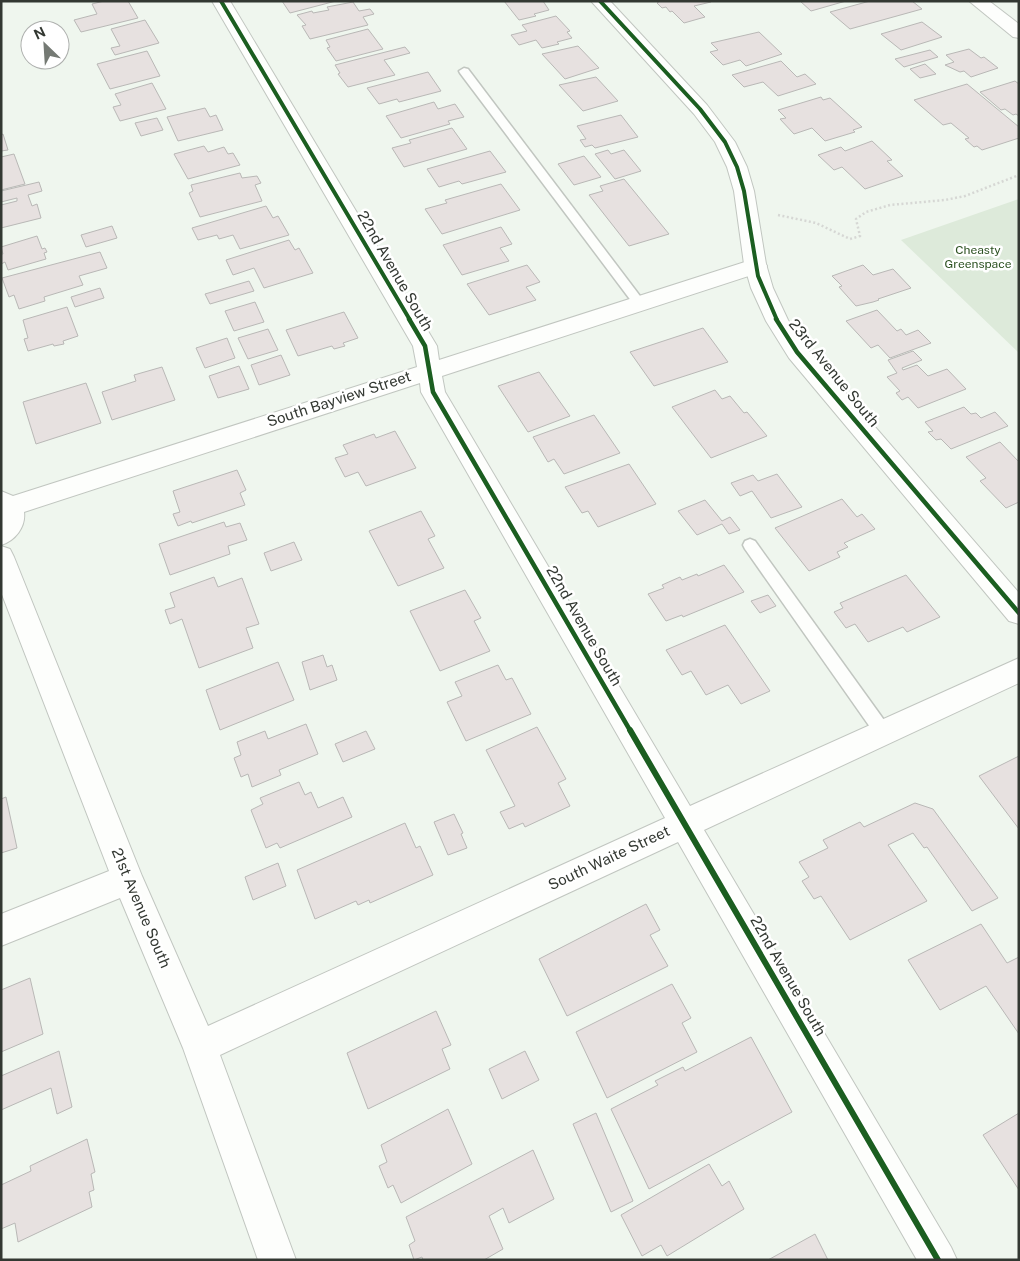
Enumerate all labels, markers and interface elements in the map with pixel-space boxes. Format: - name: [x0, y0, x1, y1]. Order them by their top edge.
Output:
- north arrow: [20, 20, 70, 70]
- text: N: [31, 24, 48, 43]
- street label: 22nd Avenue South: [354, 208, 437, 334]
- park label: Cheasty Greenspace: [945, 243, 1012, 271]
- street label: 23rd Avenue South: [786, 315, 883, 430]
- street label: South Bayview Street: [265, 367, 413, 430]
- street label: 22nd Avenue South: [543, 563, 626, 689]
- street label: South Waite Street: [545, 822, 672, 893]
- street label: 21st Avenue South: [108, 845, 174, 970]
- street label: 22nd Avenue South: [747, 913, 830, 1039]

